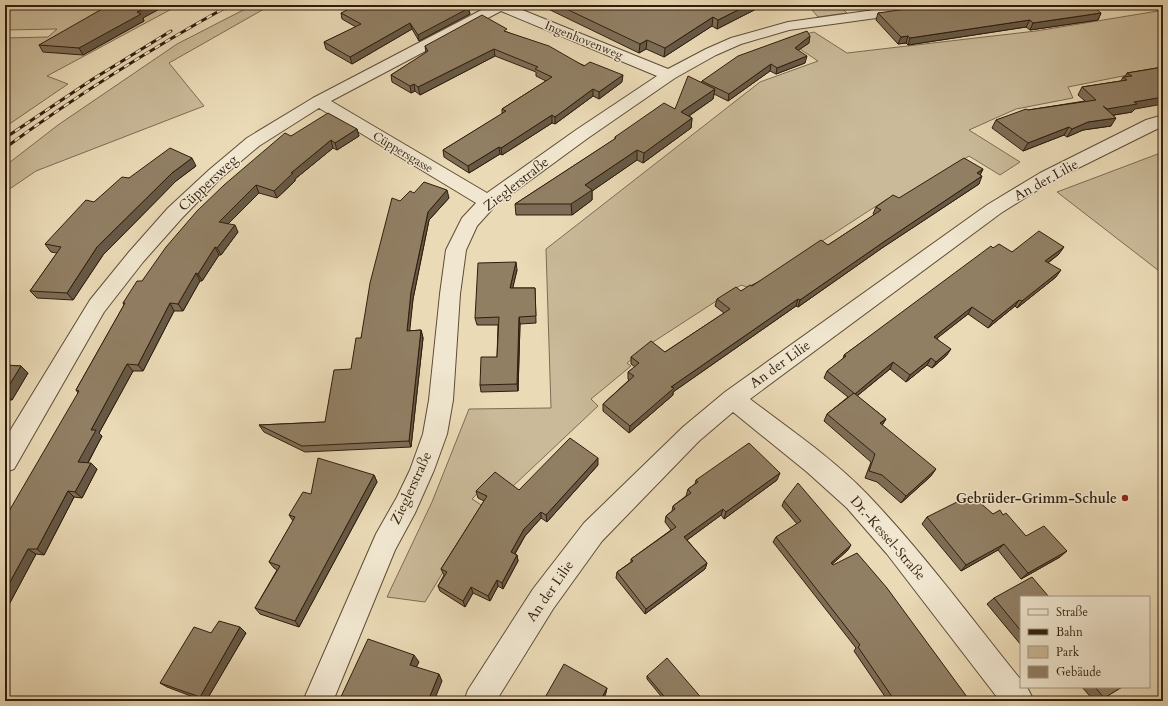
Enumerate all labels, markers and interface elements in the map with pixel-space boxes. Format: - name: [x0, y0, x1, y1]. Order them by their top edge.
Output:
- street label: Ingenhovenweg: [542, 17, 626, 63]
- street label: Cüppersgasse: [370, 128, 436, 176]
- street label: Cüppersweg: [174, 150, 242, 215]
- street label: Zieglerstraße: [479, 152, 553, 216]
- street label: An der Lilie: [1011, 155, 1081, 205]
- street label: An der Lilie: [746, 336, 814, 392]
- street label: Zieglerstraße: [386, 449, 436, 527]
- place label: Gebrüder-Grimm-Schule: [956, 489, 1117, 508]
- street label: Dr.-Kessel-Straße: [846, 492, 930, 584]
- marker: Gebrüder-Grimm-Schule: [1120, 493, 1130, 503]
- street label: An der Lilie: [522, 557, 578, 625]
- legend: [1020, 596, 1150, 688]
- text: Straße: [1056, 604, 1088, 620]
- text: Bahn: [1056, 624, 1083, 640]
- text: Park: [1056, 644, 1080, 660]
- text: Gebäude: [1056, 664, 1101, 680]

